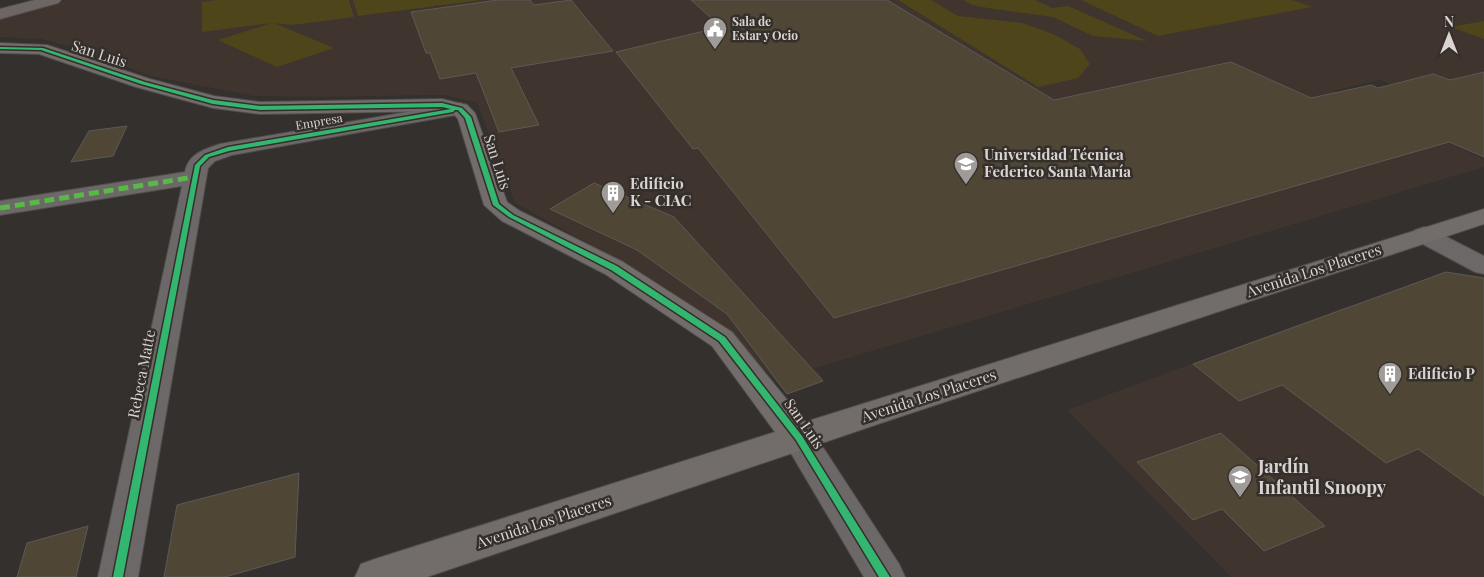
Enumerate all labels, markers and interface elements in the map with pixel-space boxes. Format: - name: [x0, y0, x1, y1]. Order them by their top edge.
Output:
- north arrow: [1424, 10, 1474, 60]
- text: N: [1444, 12, 1454, 31]
- place label: Sala de Estar y Ocio: [732, 13, 798, 43]
- public building icon: Sala de Estar y Ocio: [702, 16, 728, 50]
- street label: San Luis: [69, 35, 129, 71]
- street label: Empresa: [294, 109, 344, 133]
- street label: San Luis: [480, 132, 516, 192]
- place label: Universidad Técnica Federico Santa María: [984, 144, 1131, 181]
- school or university icon: Universidad Técnica Federico Santa María: [953, 151, 979, 185]
- place label: Edificio K - CIAC: [630, 173, 691, 210]
- building icon: Edificio K - CIAC: [600, 180, 626, 214]
- street label: Avenida Los Placeres: [1243, 239, 1384, 302]
- street label: Rebeca Matte: [123, 328, 159, 420]
- building icon: Edificio P: [1377, 361, 1403, 395]
- place label: Edificio P: [1408, 363, 1475, 383]
- street label: Avenida Los Placeres: [858, 364, 999, 427]
- street label: San Luis: [780, 394, 829, 452]
- place label: Jardín Infantil Snoopy: [1257, 454, 1387, 499]
- school or university icon: Jardín Infantil Snoopy: [1227, 464, 1253, 498]
- street label: Avenida Los Placeres: [473, 490, 614, 553]

